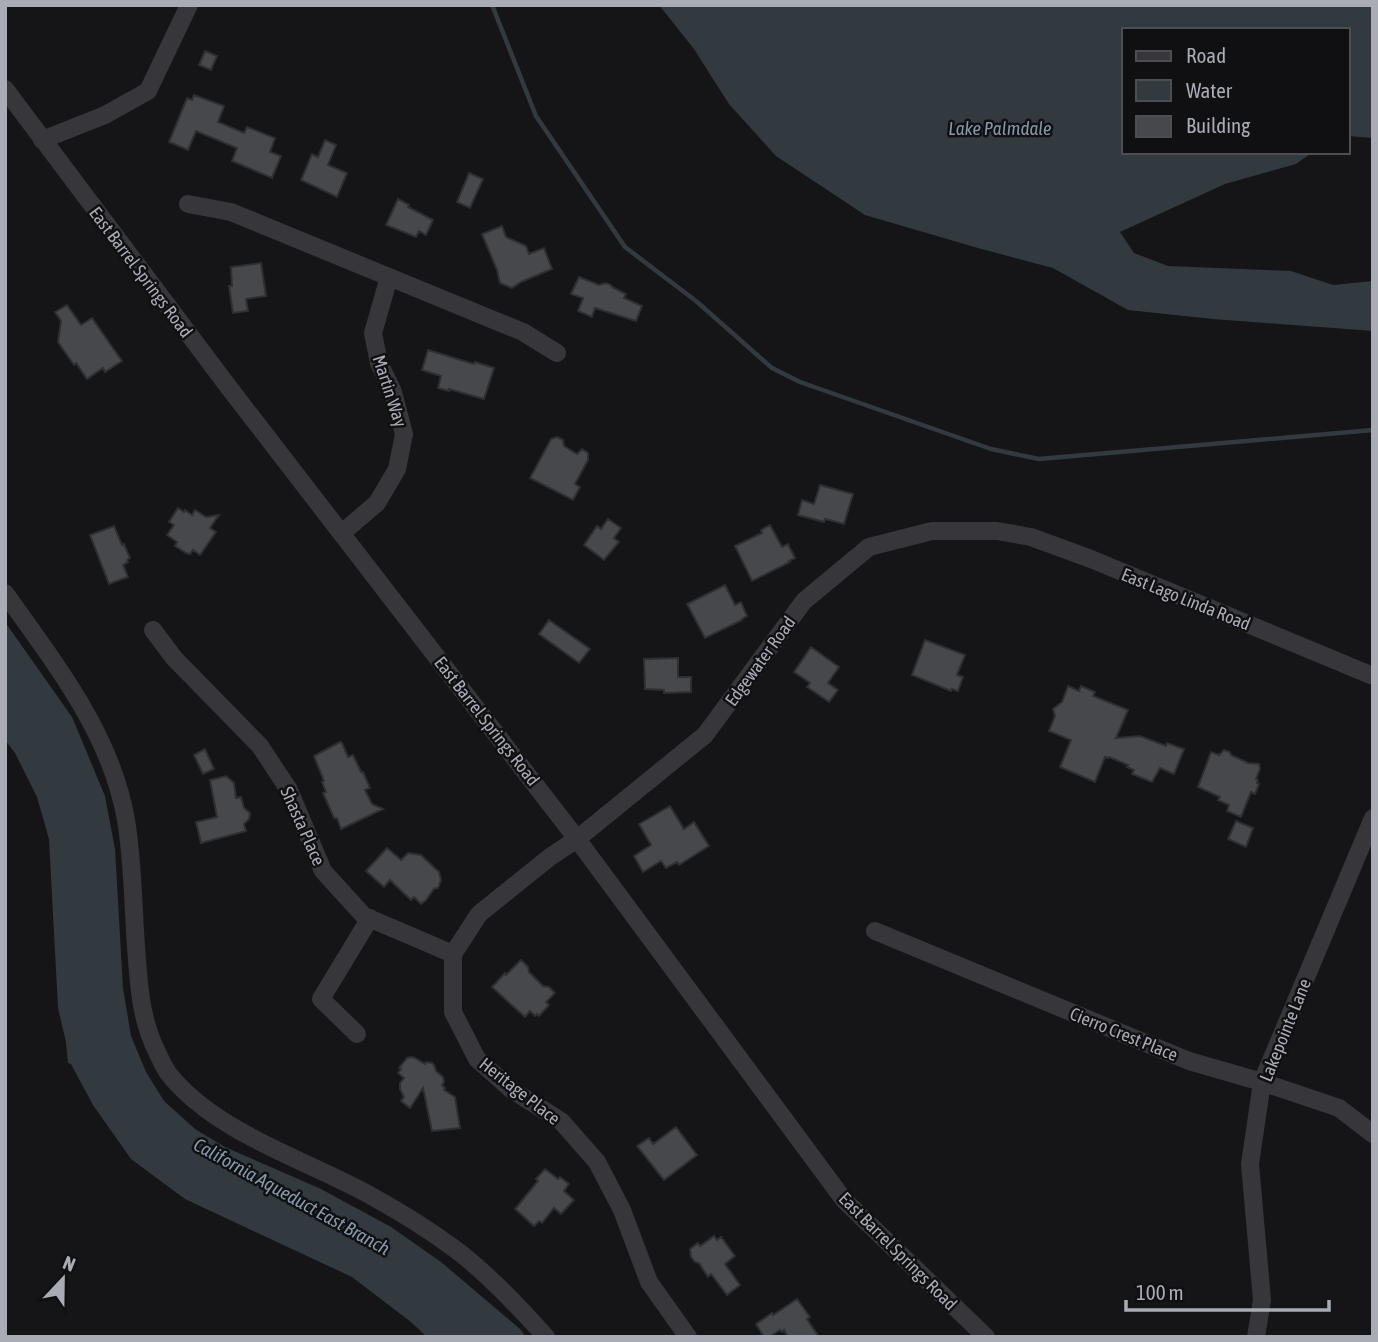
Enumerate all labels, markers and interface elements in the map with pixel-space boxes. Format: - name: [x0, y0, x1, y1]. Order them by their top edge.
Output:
- legend: [1122, 28, 1350, 154]
- text: Road: [1186, 43, 1226, 67]
- text: Water: [1186, 78, 1233, 102]
- text: Building: [1186, 113, 1250, 137]
- water label: Lake Palmdale: [948, 117, 1052, 139]
- street label: East Barrel Springs Road: [85, 203, 197, 341]
- street label: Martin Way: [369, 352, 411, 430]
- street label: East Lago Linda Road: [1118, 564, 1254, 634]
- street label: Edgewater Road: [720, 612, 800, 710]
- street label: East Barrel Springs Road: [430, 652, 544, 790]
- street label: Shasta Place: [276, 783, 330, 869]
- street label: Lakepointe Lane: [1255, 976, 1315, 1084]
- street label: Cierro Crest Place: [1067, 1003, 1181, 1065]
- street label: Heritage Place: [476, 1053, 564, 1129]
- water label: California Aqueduct East Branch: [190, 1133, 394, 1259]
- street label: East Barrel Springs Road: [835, 1188, 961, 1314]
- north arrow: [28, 1244, 98, 1314]
- text: N: [60, 1251, 79, 1276]
- scale bar: [1126, 1268, 1329, 1312]
- text: 100 m: [1136, 1280, 1184, 1304]

